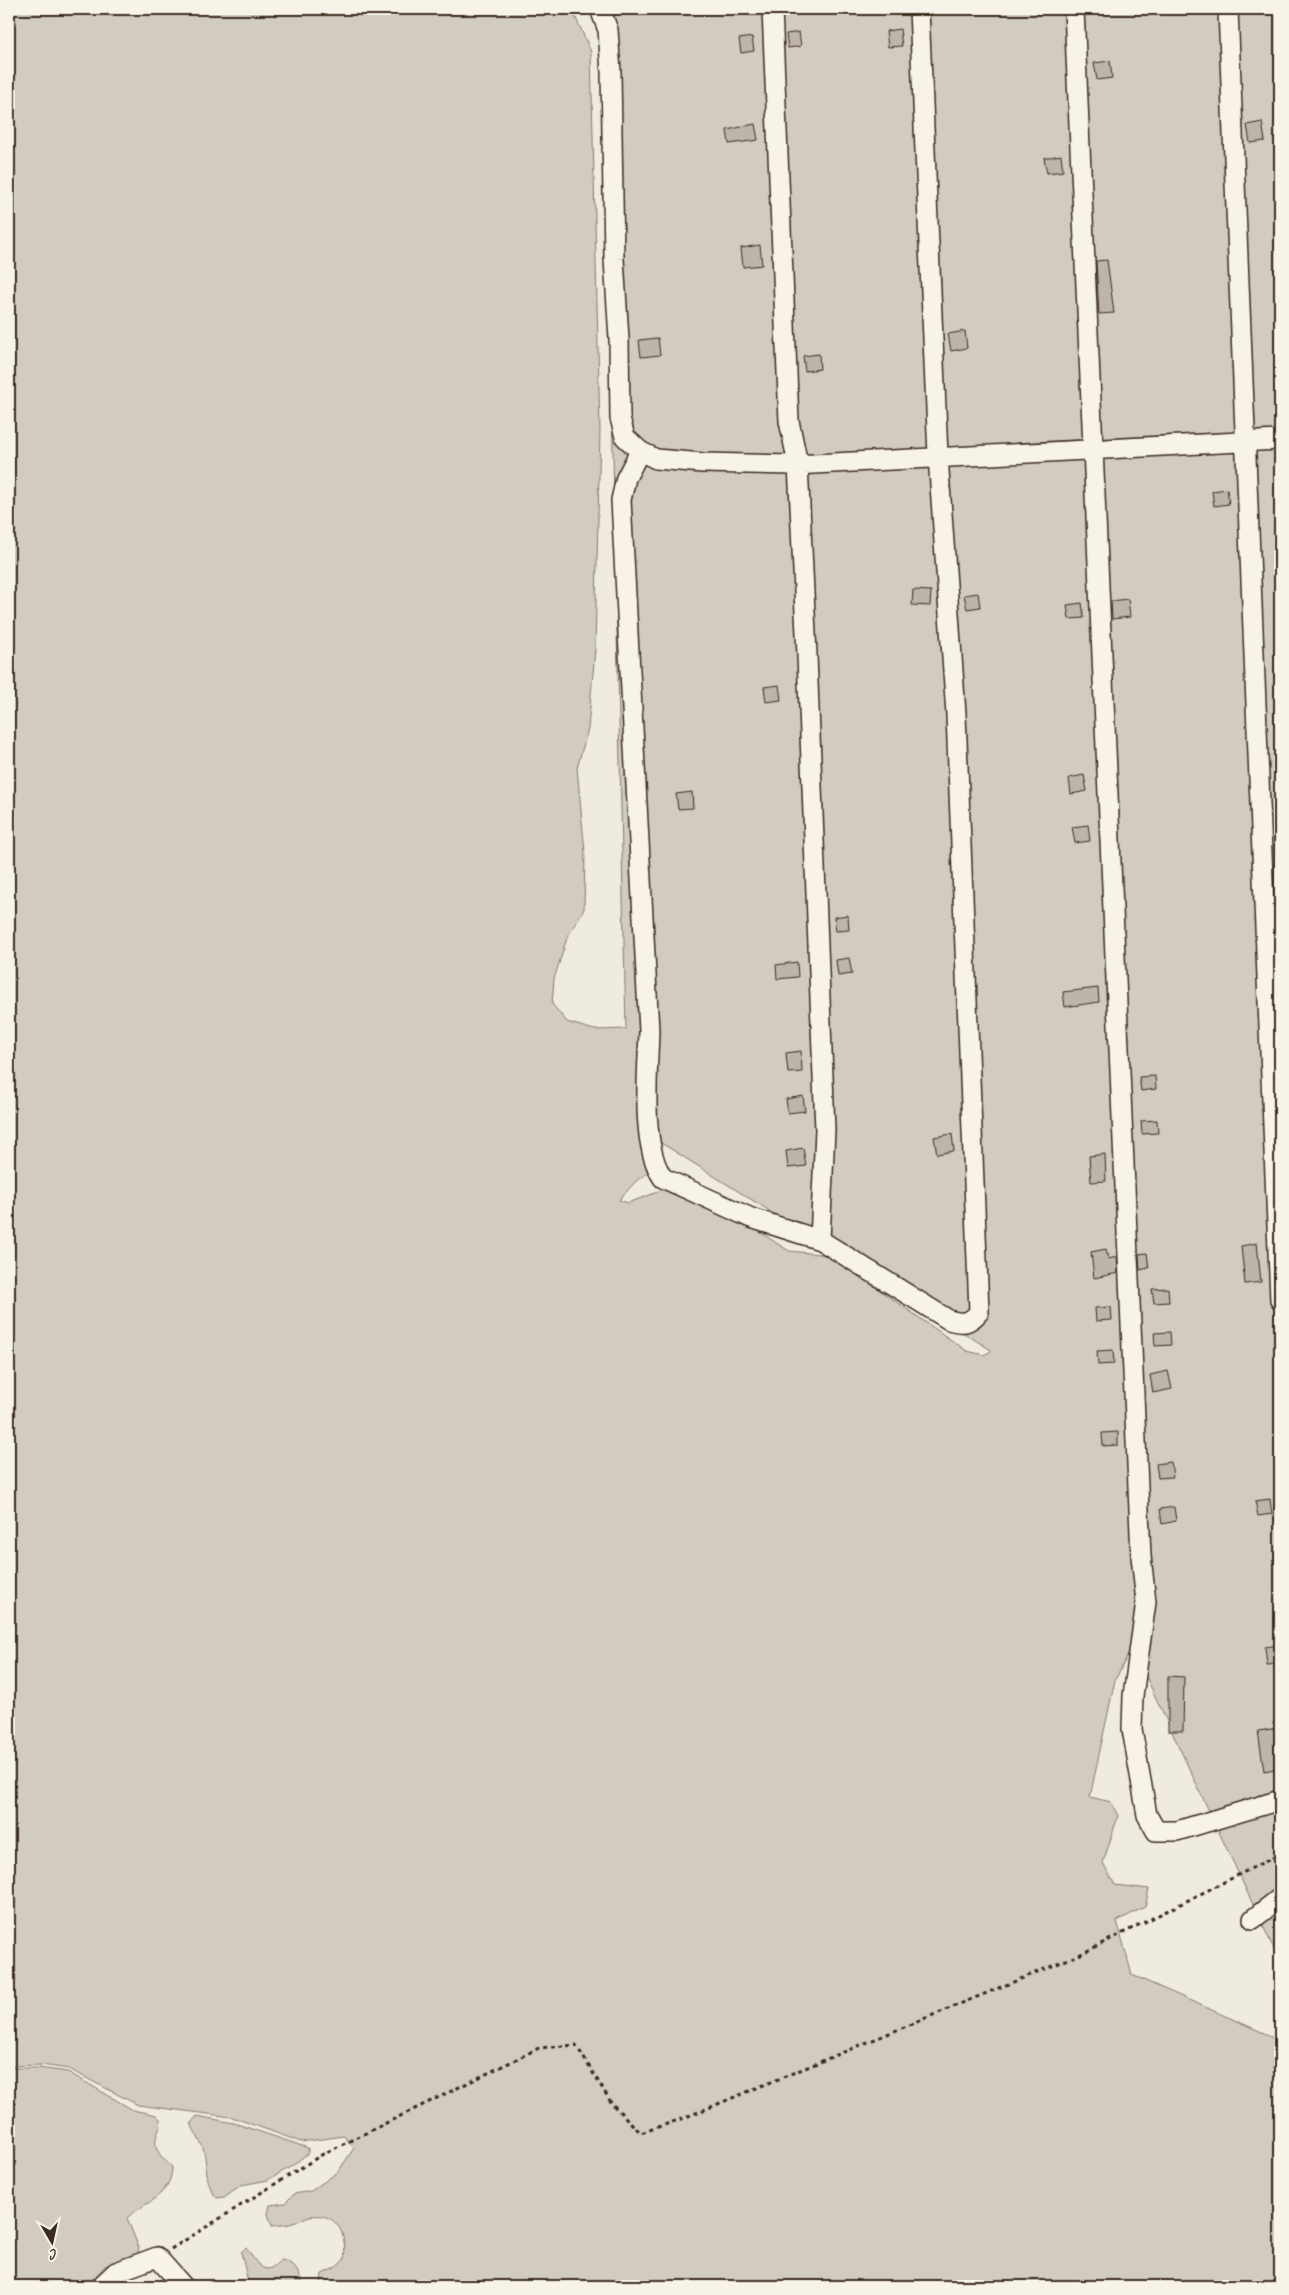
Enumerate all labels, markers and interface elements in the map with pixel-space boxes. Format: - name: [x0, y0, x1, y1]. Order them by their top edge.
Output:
- north arrow: [28, 2218, 78, 2268]
- text: С: [47, 2245, 59, 2264]

